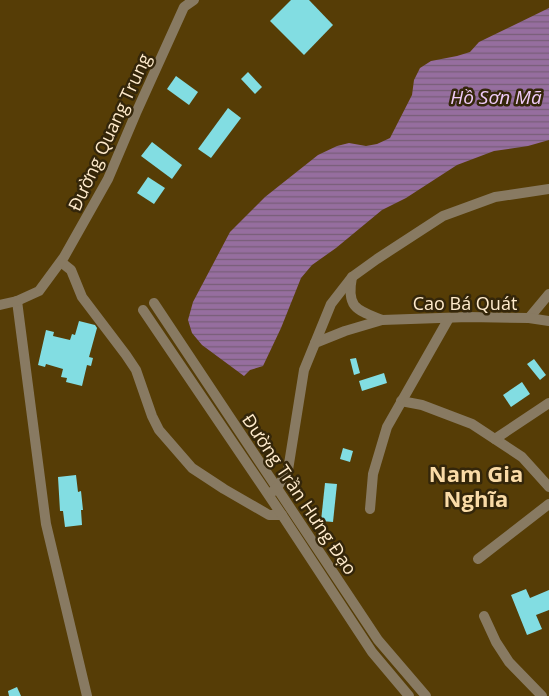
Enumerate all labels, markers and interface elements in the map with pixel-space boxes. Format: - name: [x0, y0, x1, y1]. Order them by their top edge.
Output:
- street label: Đường Quang Trung: [62, 49, 156, 215]
- water label: Hồ Sơn Mã: [450, 84, 542, 110]
- street label: Cao Bá Quát: [413, 291, 517, 315]
- street label: Đường Trần Hưng Đạo: [237, 409, 363, 579]
- district label: Nam Gia Nghĩa: [429, 458, 523, 513]

